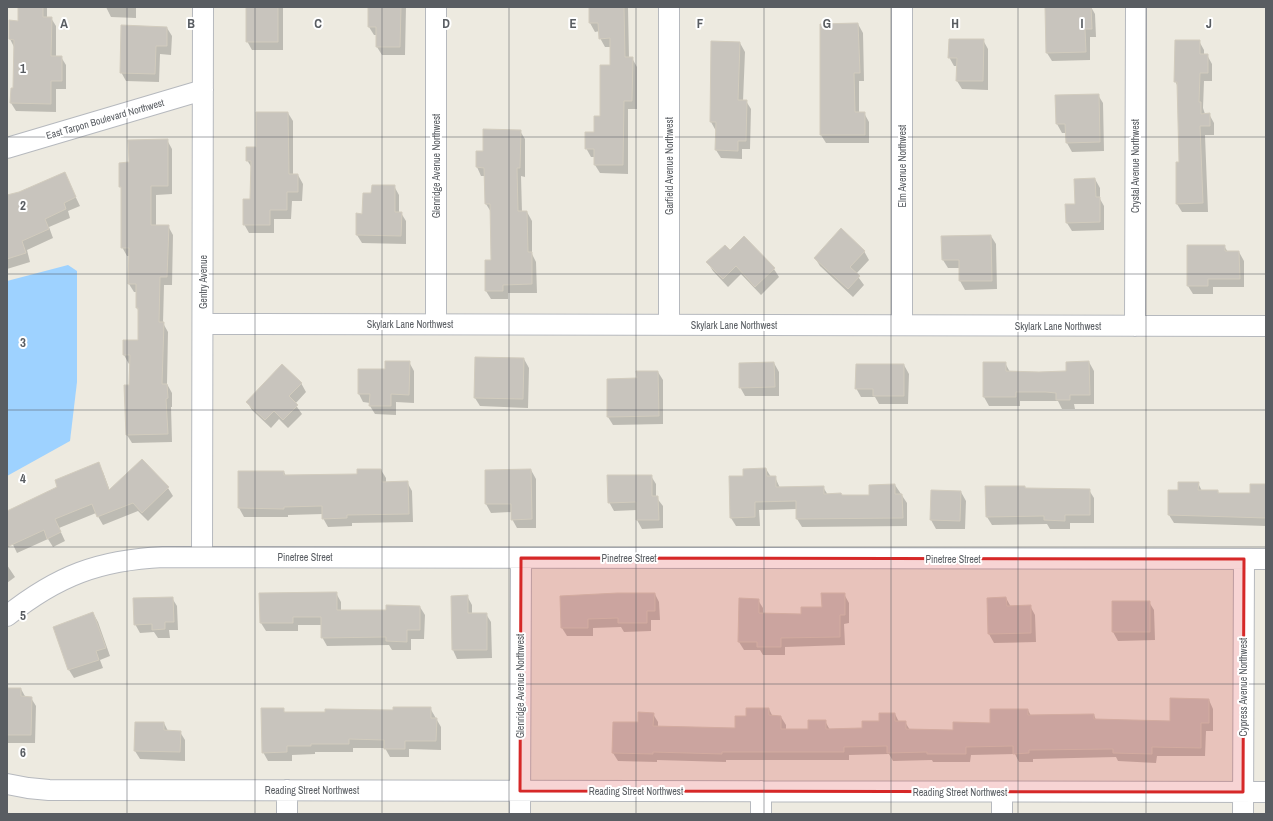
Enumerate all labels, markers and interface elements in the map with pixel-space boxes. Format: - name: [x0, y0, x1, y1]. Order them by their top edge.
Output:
- text: A: [60, 15, 68, 32]
- text: B: [187, 15, 195, 32]
- text: C: [314, 15, 322, 32]
- text: D: [442, 15, 450, 32]
- text: E: [569, 15, 577, 32]
- text: F: [697, 15, 704, 32]
- text: G: [823, 15, 831, 32]
- text: H: [951, 15, 959, 32]
- text: I: [1081, 15, 1084, 32]
- text: J: [1206, 15, 1212, 32]
- text: 1: [20, 60, 26, 77]
- street label: East Tarpon Boulevard Northwest: [44, 96, 166, 142]
- street label: Glenridge Avenue Northwest: [430, 113, 443, 218]
- street label: Garfield Avenue Northwest: [663, 116, 676, 215]
- street label: Crystal Avenue Northwest: [1129, 118, 1142, 213]
- street label: Elm Avenue Northwest: [896, 124, 909, 207]
- text: 2: [20, 197, 26, 214]
- street label: Gentry Avenue: [197, 255, 210, 309]
- street label: Skylark Lane Northwest: [367, 318, 454, 331]
- street label: Skylark Lane Northwest: [691, 319, 778, 332]
- street label: Skylark Lane Northwest: [1015, 320, 1102, 333]
- text: 3: [20, 334, 26, 351]
- text: 4: [20, 470, 26, 487]
- street label: Pinetree Street: [277, 551, 333, 564]
- street label: Pinetree Street: [601, 552, 657, 565]
- street label: Pinetree Street: [925, 553, 981, 566]
- text: 5: [20, 607, 26, 624]
- street label: Glenridge Avenue Northwest: [514, 633, 527, 738]
- street label: Cypress Avenue Northwest: [1237, 637, 1250, 736]
- text: 6: [20, 744, 26, 761]
- street label: Reading Street Northwest: [265, 784, 360, 797]
- street label: Reading Street Northwest: [589, 785, 684, 798]
- street label: Reading Street Northwest: [913, 786, 1008, 799]

